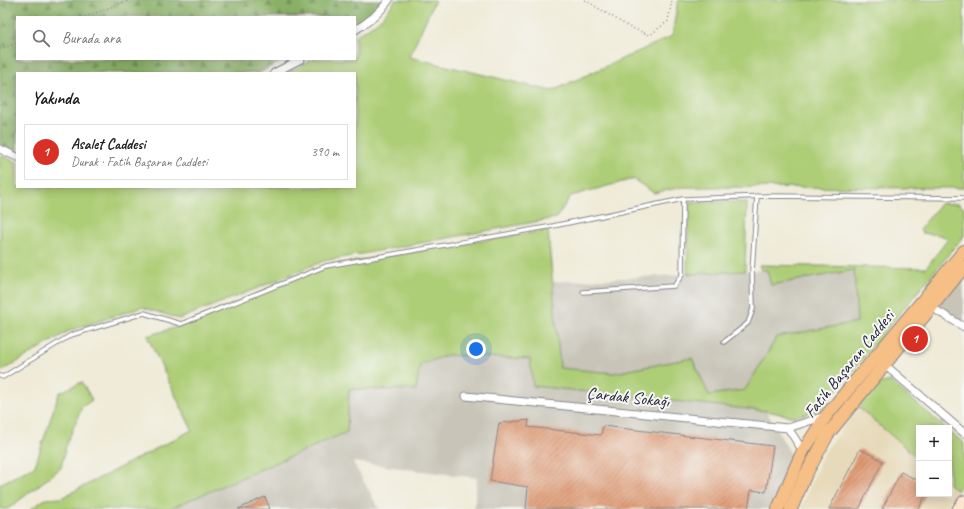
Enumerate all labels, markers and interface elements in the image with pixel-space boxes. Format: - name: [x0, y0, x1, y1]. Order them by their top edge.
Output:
- search box: [16, 16, 356, 60]
- icon: search: [30, 27, 52, 49]
- text: Burada ara: [62, 29, 120, 48]
- text: Yakında: [32, 88, 79, 109]
- text: Asalet Caddesi: [71, 135, 145, 154]
- text: 1: [43, 144, 49, 160]
- text: 390 m: [311, 144, 339, 160]
- text: Durak · Fatih Başaran Caddesi: [71, 154, 207, 170]
- street label: Fatih Başaran Caddesi: [799, 305, 900, 422]
- pin: 1: [902, 324, 928, 354]
- your location: [466, 339, 486, 359]
- street label: Çardak Sokağı: [586, 382, 671, 413]
- map controls: [916, 425, 952, 497]
- button: +: [916, 425, 952, 461]
- button: −: [916, 461, 952, 497]

